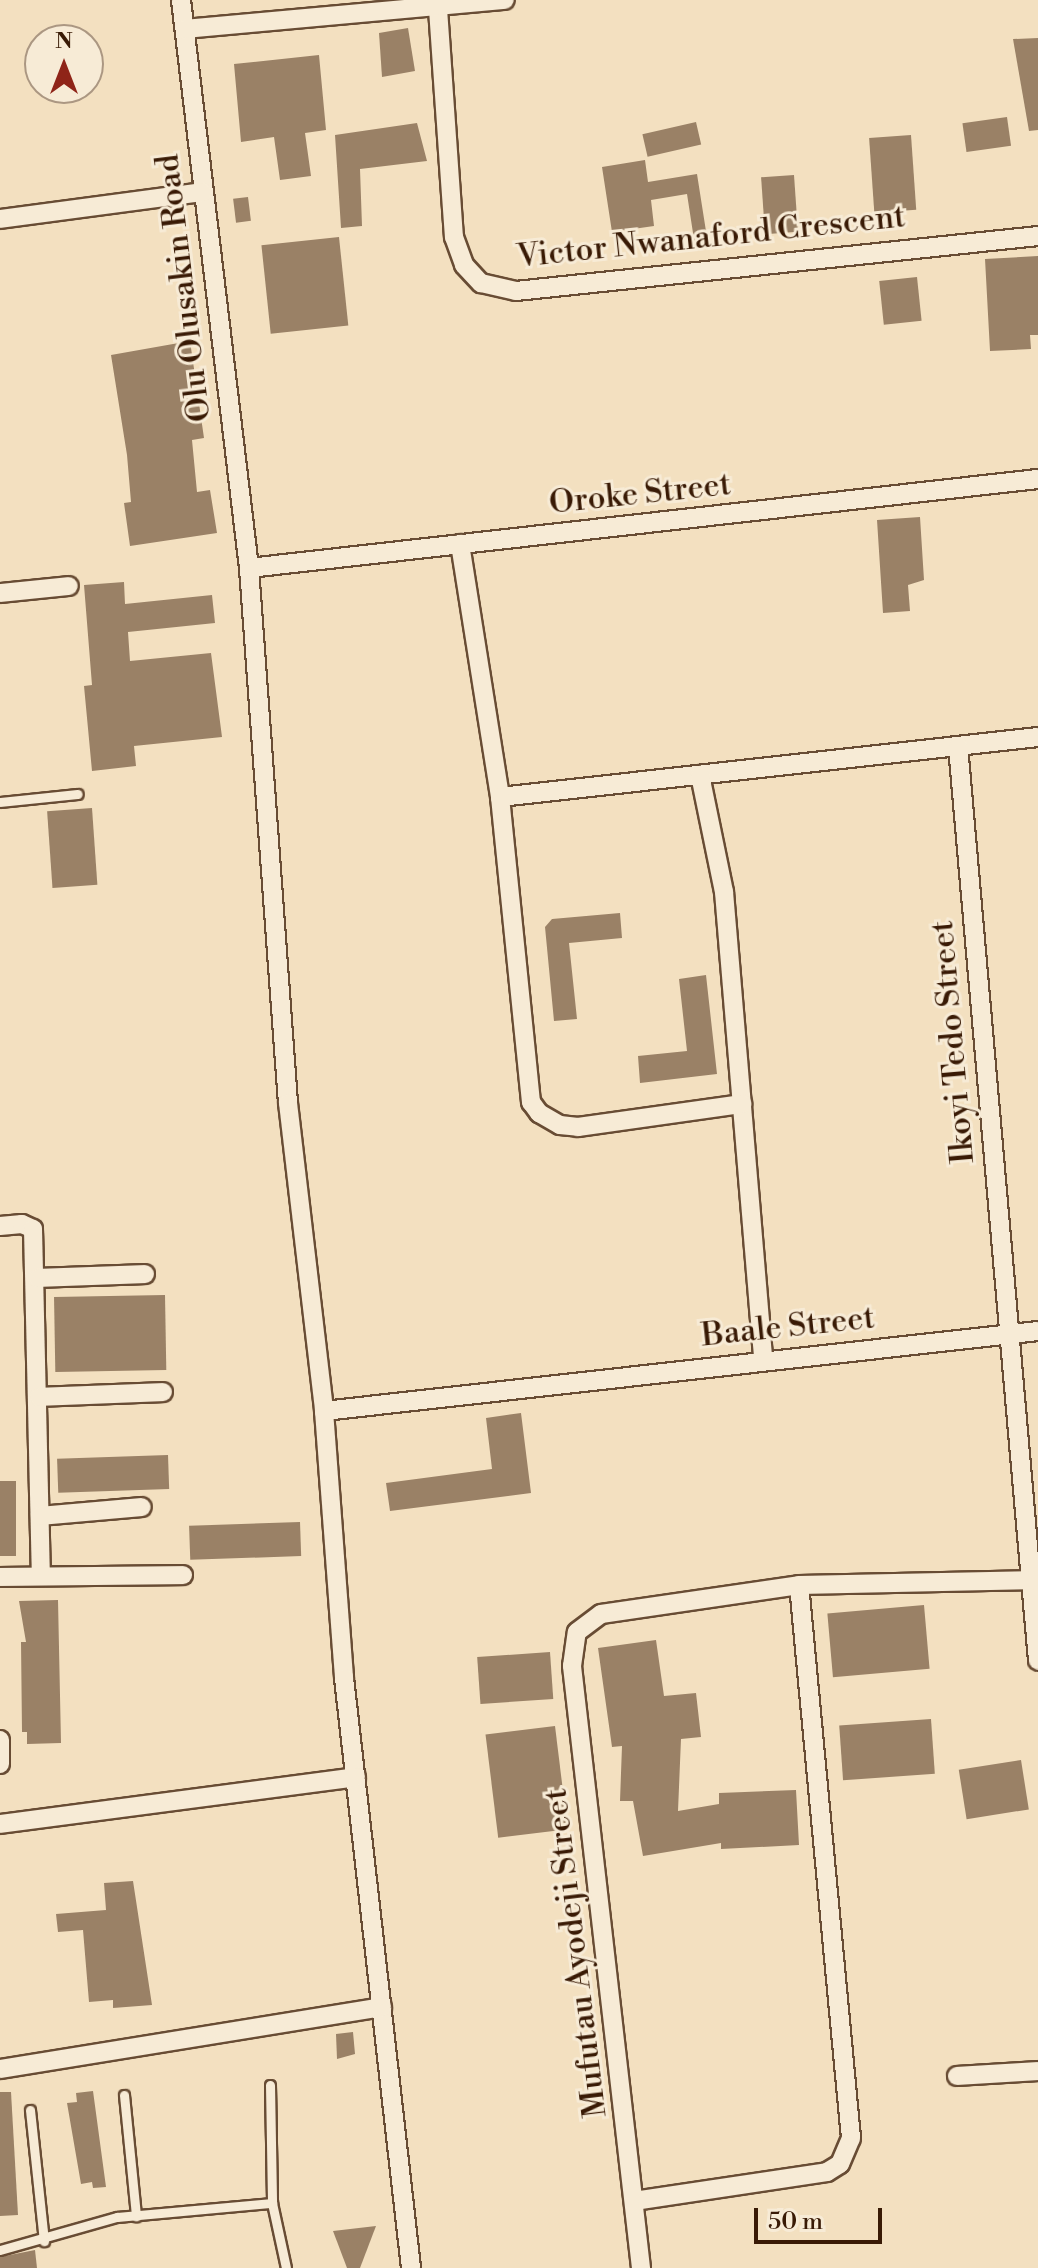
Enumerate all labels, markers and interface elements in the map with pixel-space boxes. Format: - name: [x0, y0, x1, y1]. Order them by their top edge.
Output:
- north arrow: [24, 24, 104, 104]
- text: N: [55, 28, 73, 55]
- street label: Olu Olusakin Road: [149, 152, 219, 424]
- street label: Victor Nwanaford Crescent: [515, 198, 907, 276]
- street label: Oroke Street: [547, 465, 733, 523]
- street label: Ikoyi Tedo Street: [923, 919, 983, 1165]
- street label: Baale Street: [699, 1299, 877, 1355]
- street label: Mufutau Ayodeji Street: [537, 1786, 615, 2120]
- scale bar: [758, 2192, 886, 2242]
- text: 50 m: [768, 2207, 823, 2237]

